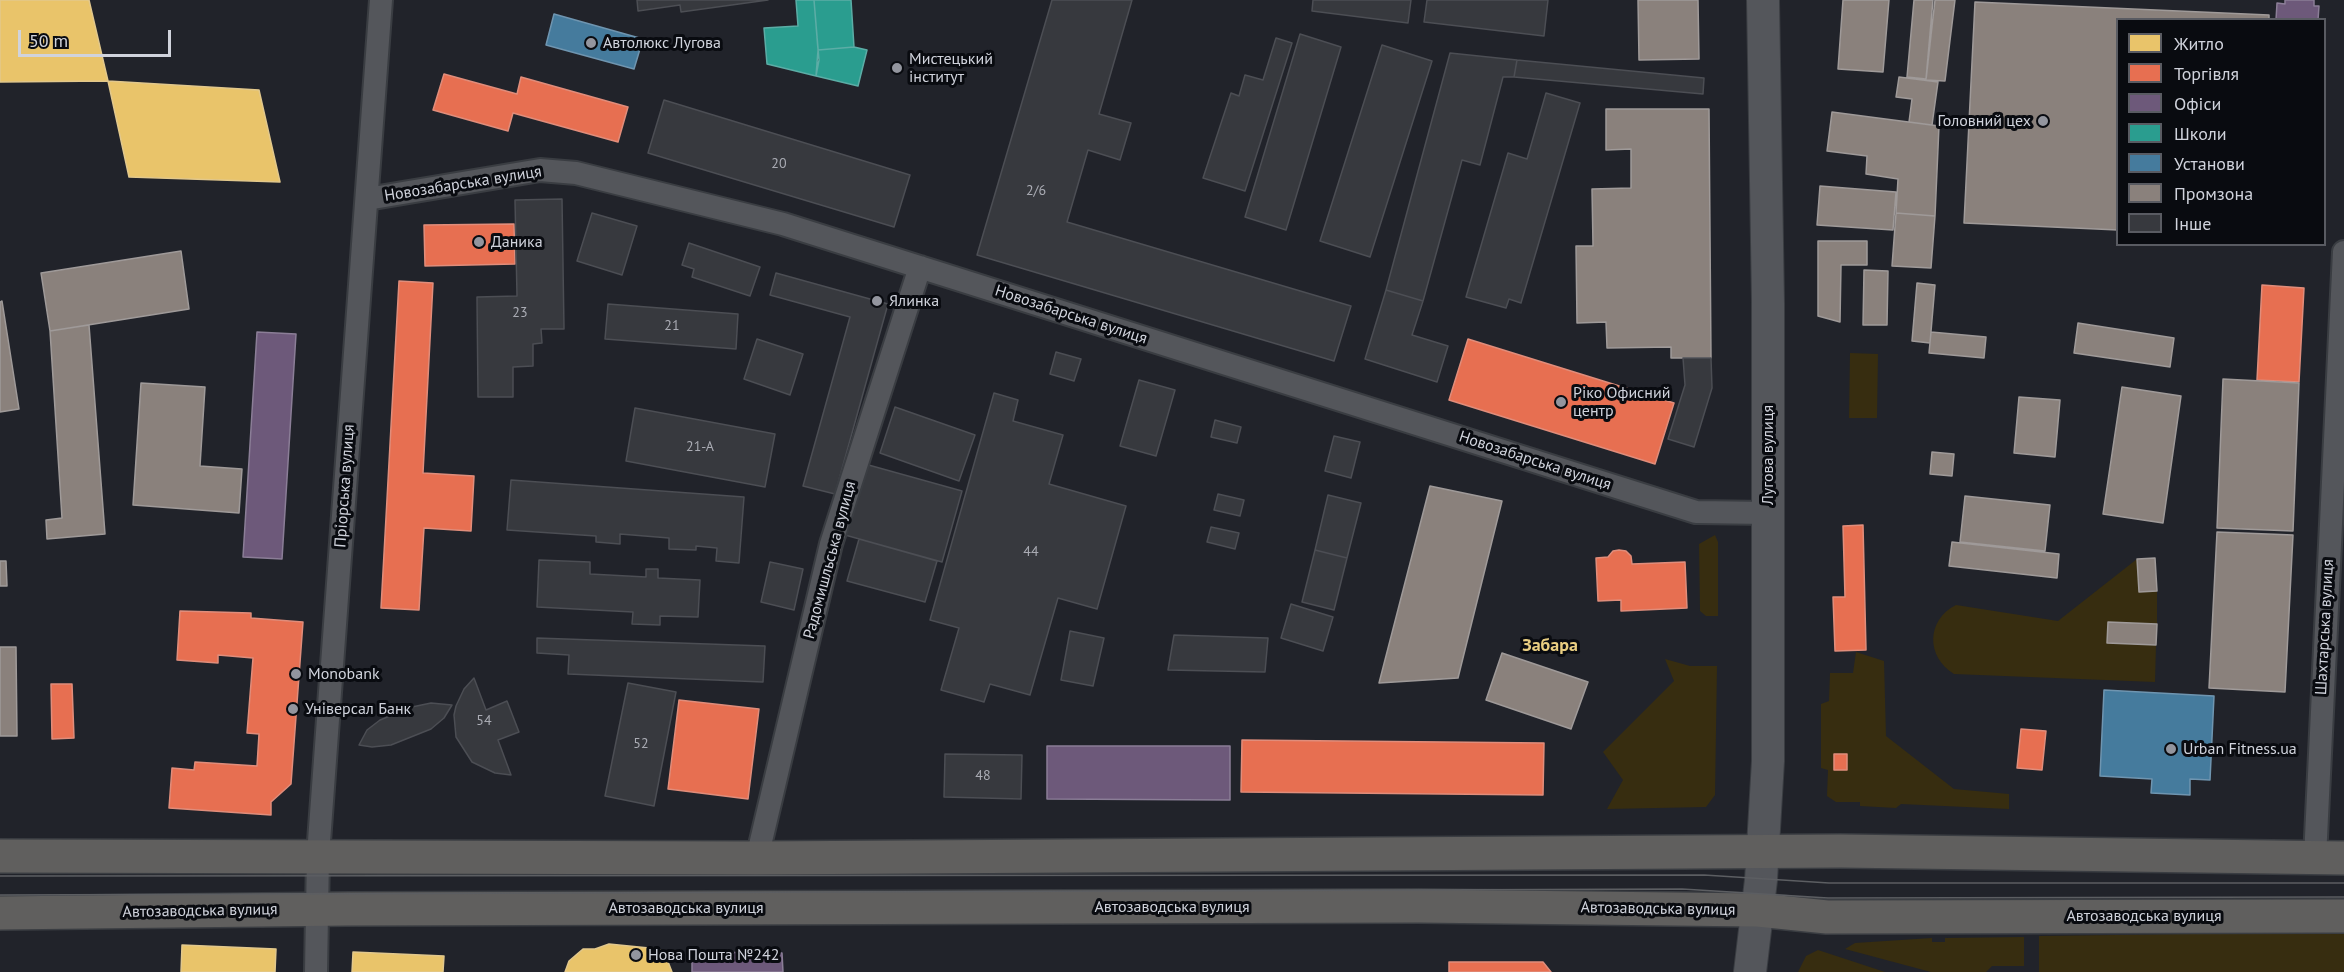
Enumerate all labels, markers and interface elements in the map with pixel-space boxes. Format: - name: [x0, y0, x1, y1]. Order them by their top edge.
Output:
- scale bar: [21, 18, 174, 56]
- legend: [2116, 18, 2326, 246]
- text: 50 m: [29, 29, 68, 52]
- text: Житло: [2174, 32, 2224, 55]
- place label: Автолюкс Лугова: [603, 33, 721, 53]
- marker: Автолюкс Лугова: [584, 36, 598, 50]
- place label: Мистецький інститут: [909, 49, 993, 87]
- marker: Мистецький інститут: [890, 61, 904, 75]
- text: Торгівля: [2174, 62, 2239, 85]
- text: Офіси: [2174, 92, 2221, 115]
- place label: Головний цех: [1937, 111, 2031, 131]
- marker: Головний цех: [2036, 114, 2050, 128]
- text: Школи: [2174, 122, 2227, 145]
- text: Установи: [2174, 152, 2245, 175]
- house number: 20: [771, 156, 787, 172]
- street label: Новозабарська вулиця: [383, 162, 543, 206]
- text: Промзона: [2174, 182, 2253, 205]
- house number: 2/6: [1026, 183, 1046, 199]
- text: Інше: [2174, 212, 2211, 235]
- place label: Даника: [491, 232, 543, 252]
- marker: Даника: [472, 235, 486, 249]
- street label: Новозабарська вулиця: [992, 281, 1150, 349]
- place label: Ялинка: [889, 291, 939, 311]
- marker: Ялинка: [870, 294, 884, 308]
- house number: 23: [512, 305, 528, 321]
- house number: 21: [664, 318, 680, 334]
- place label: Ріко Офисний центр: [1573, 383, 1670, 421]
- marker: Ріко Офисний центр: [1554, 395, 1568, 409]
- street label: Лугова вулиця: [1758, 405, 1778, 505]
- street label: Пріорська вулиця: [331, 424, 359, 548]
- street label: Новозабарська вулиця: [1456, 427, 1614, 495]
- house number: 21-А: [686, 439, 714, 455]
- street label: Радомишльська вулиця: [800, 479, 860, 641]
- house number: 44: [1023, 544, 1039, 560]
- street label: Шахтарська вулиця: [2312, 559, 2338, 695]
- district label: Забара: [1522, 635, 1578, 657]
- place label: Monobank: [308, 664, 380, 684]
- marker: Monobank: [289, 667, 303, 681]
- place label: Універсал Банк: [305, 699, 411, 719]
- marker: Універсал Банк: [286, 702, 300, 716]
- house number: 54: [476, 713, 492, 729]
- house number: 52: [633, 736, 649, 752]
- place label: Urban Fitness.ua: [2183, 739, 2297, 759]
- marker: Urban Fitness.ua: [2164, 742, 2178, 756]
- house number: 48: [975, 768, 991, 784]
- street label: Автозаводська вулиця: [1094, 897, 1250, 917]
- street label: Автозаводська вулиця: [608, 898, 764, 918]
- street label: Автозаводська вулиця: [1580, 898, 1736, 920]
- street label: Автозаводська вулиця: [122, 900, 278, 922]
- street label: Автозаводська вулиця: [2066, 906, 2222, 926]
- place label: Нова Пошта №242: [648, 945, 780, 965]
- marker: Нова Пошта №242: [629, 948, 643, 962]

